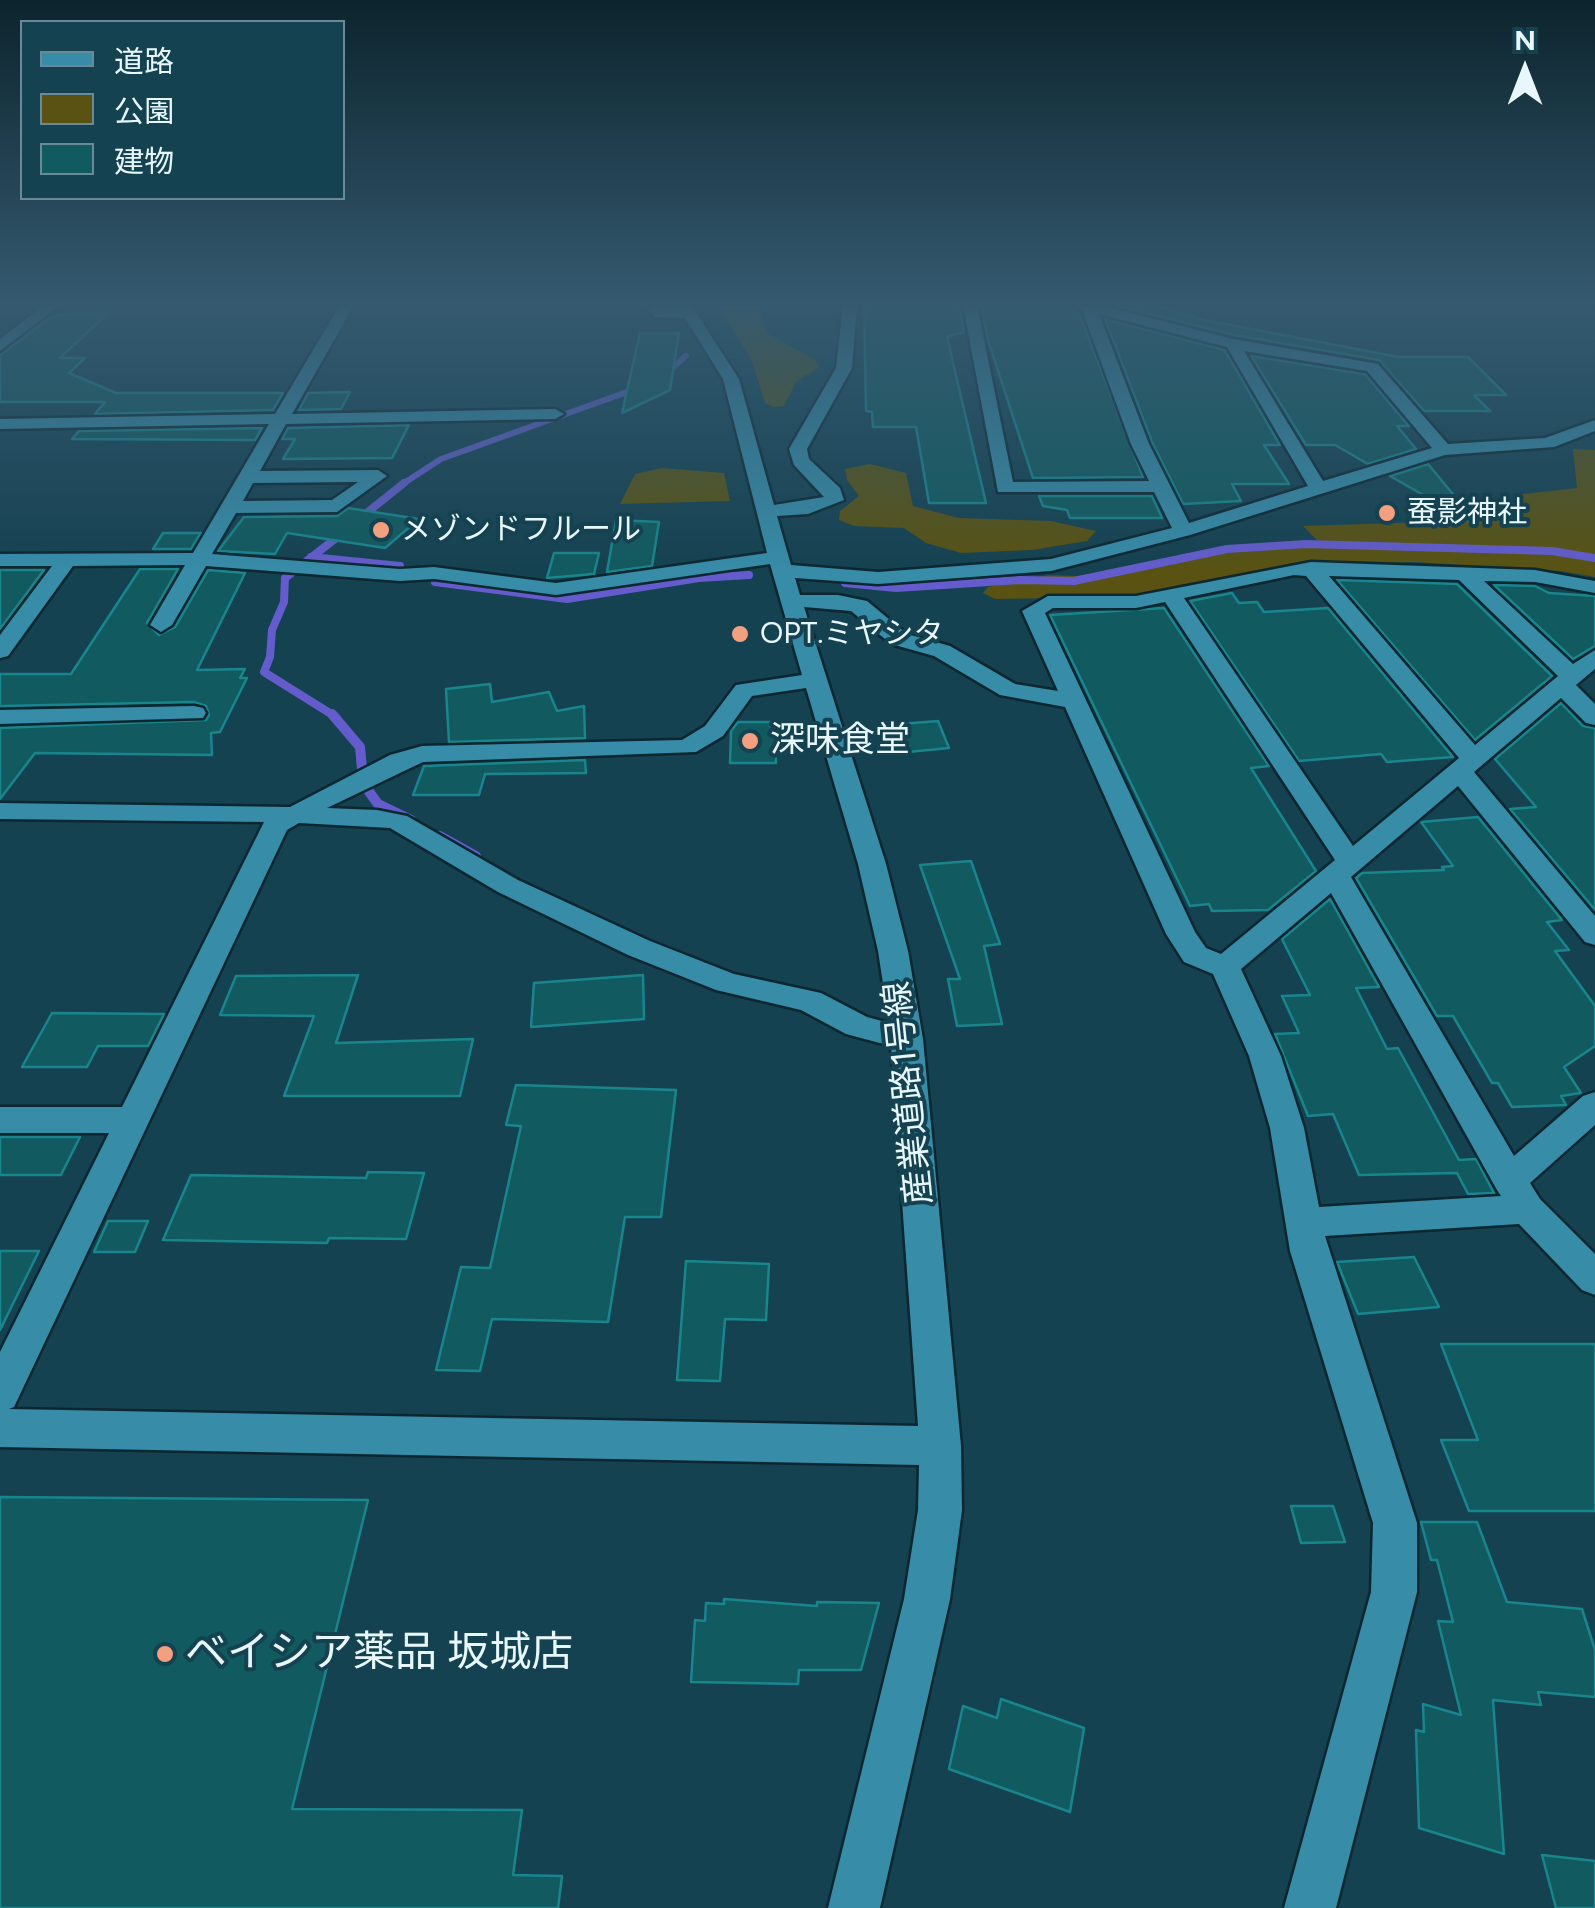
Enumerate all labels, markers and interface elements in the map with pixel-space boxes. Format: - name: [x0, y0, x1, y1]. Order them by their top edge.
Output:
- legend: [20, 20, 345, 200]
- north arrow: [1475, 20, 1575, 120]
- text: N: [1514, 23, 1536, 57]
- text: 道路: [114, 43, 174, 80]
- text: 公園: [114, 93, 174, 130]
- text: 建物: [114, 143, 174, 180]
- place label: 蚕影神社: [1407, 495, 1527, 531]
- marker: 蚕影神社: [1376, 502, 1398, 524]
- place label: メゾンドフルール: [401, 512, 641, 548]
- marker: メゾンドフルール: [370, 519, 392, 541]
- place label: OPT.ミヤシタ: [760, 616, 943, 652]
- marker: OPT.ミヤシタ: [729, 623, 751, 645]
- place label: 深味食堂: [770, 720, 910, 762]
- marker: 深味食堂: [739, 730, 761, 752]
- street label: 産業道路1号線: [876, 979, 942, 1207]
- place label: ベイシア薬品 坂城店: [185, 1629, 573, 1679]
- marker: ベイシア薬品 坂城店: [154, 1643, 176, 1665]

